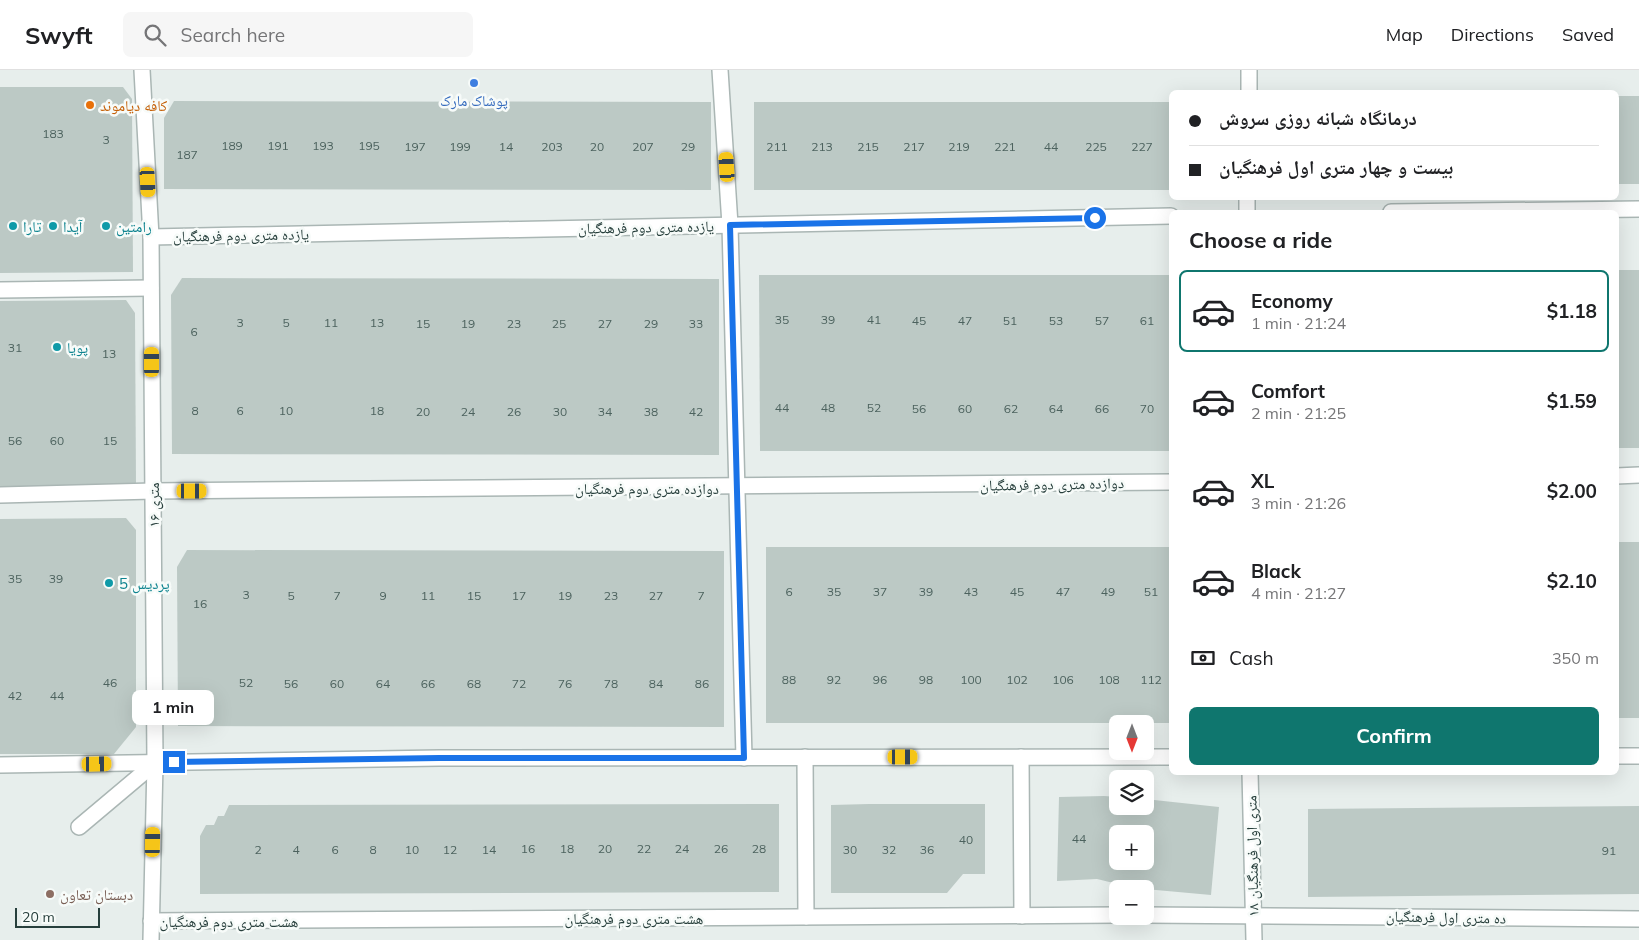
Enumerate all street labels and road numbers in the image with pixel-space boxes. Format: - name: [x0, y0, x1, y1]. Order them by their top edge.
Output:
- street label: یازده متری دوم فرهنگیان: [578, 216, 715, 239]
- street label: یازده متری دوم فرهنگیان: [173, 224, 310, 247]
- street label: دوازده متری دوم فرهنگیان: [980, 473, 1124, 496]
- street label: دوازده متری دوم فرهنگیان: [575, 479, 719, 499]
- street label: ۱۶ متری: [144, 482, 164, 527]
- street label: ۱۸ متری اول فرهنگیان: [1241, 795, 1264, 917]
- street label: ده متری اول فرهنگیان: [1386, 906, 1506, 929]
- street label: هشت متری دوم فرهنگیان: [565, 909, 703, 929]
- street label: هشت متری دوم فرهنگیان: [160, 912, 298, 932]

